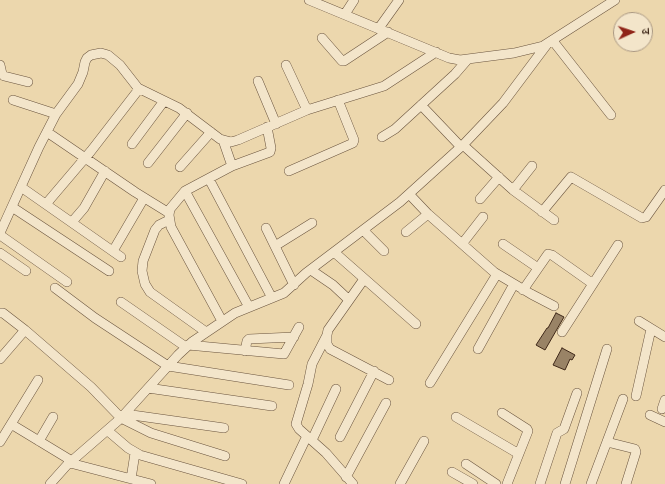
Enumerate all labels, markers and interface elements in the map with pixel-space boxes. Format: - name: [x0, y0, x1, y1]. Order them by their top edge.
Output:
- north arrow: [613, 12, 653, 52]
- text: उ: [637, 28, 652, 35]

